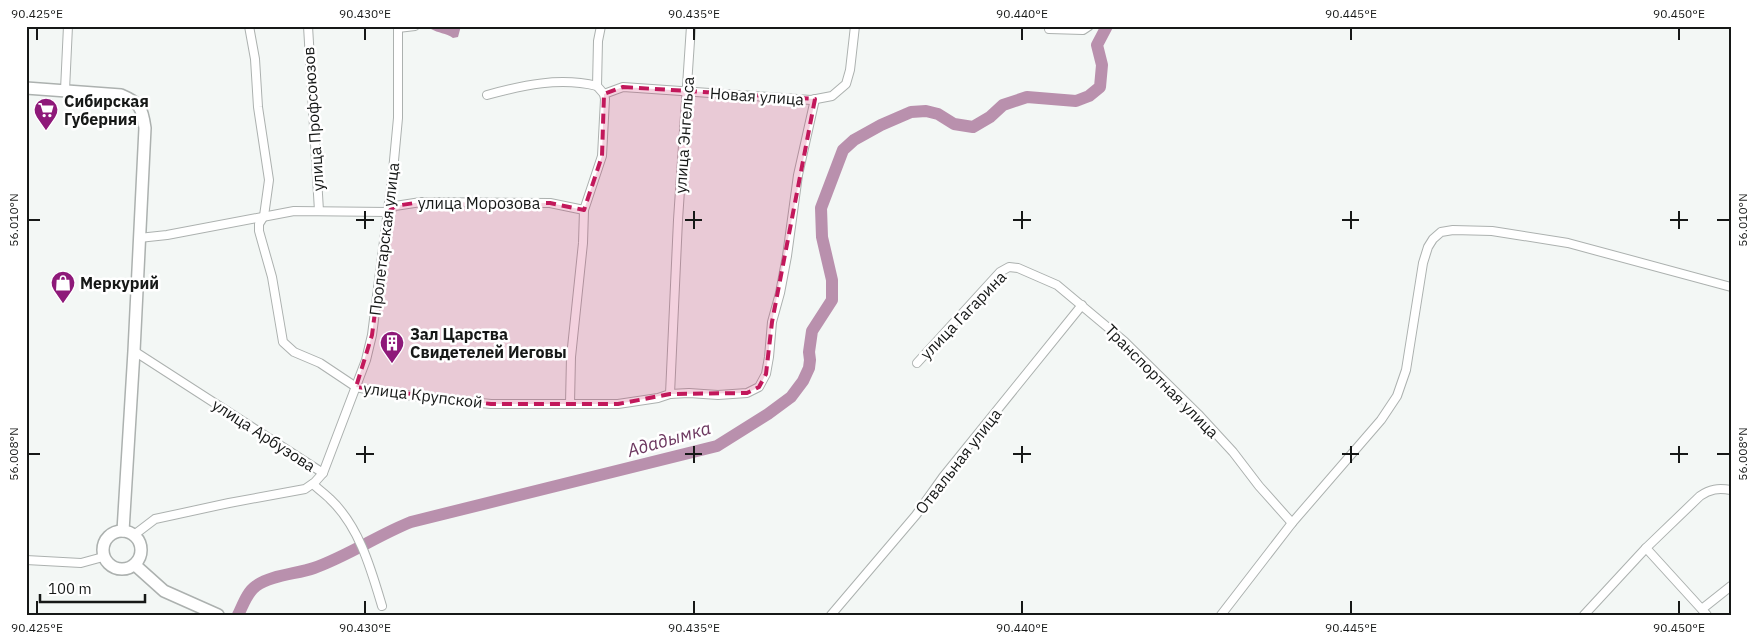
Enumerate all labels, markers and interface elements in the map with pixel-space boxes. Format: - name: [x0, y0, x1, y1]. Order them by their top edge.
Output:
- text: 90.425°E: [11, 6, 63, 21]
- text: 90.430°E: [339, 6, 391, 21]
- text: 90.435°E: [668, 6, 720, 21]
- text: 90.440°E: [996, 6, 1048, 21]
- text: 90.445°E: [1325, 6, 1377, 21]
- text: 90.450°E: [1653, 6, 1705, 21]
- street label: улица Профсоюзов: [298, 46, 328, 192]
- street label: улица Энгельса: [670, 75, 698, 194]
- street label: Новая улица: [709, 83, 805, 109]
- place label: Сибирская Губерния: [64, 91, 149, 129]
- supermarket icon: Сибирская Губерния: [33, 97, 59, 131]
- street label: Пролетарская улица: [365, 161, 403, 317]
- text: 56.010°N: [6, 193, 21, 247]
- street label: улица Морозова: [418, 193, 541, 213]
- text: 56.010°N: [1735, 193, 1750, 247]
- street label: улица Гагарина: [916, 266, 1011, 363]
- shop icon: Меркурий: [50, 270, 76, 304]
- place label: Меркурий: [80, 273, 159, 293]
- street label: Транспортная улица: [1101, 320, 1224, 443]
- place label: Зал Царства Свидетелей Иеговы: [410, 324, 567, 362]
- building icon: Зал Царства Свидетелей Иеговы: [379, 330, 405, 364]
- street label: улица Крупской: [362, 378, 484, 412]
- street label: улица Арбузова: [209, 394, 320, 476]
- street label: Отвальная улица: [911, 404, 1006, 518]
- water label: Ададымка: [624, 416, 714, 462]
- text: 56.008°N: [6, 427, 21, 481]
- text: 56.008°N: [1735, 427, 1750, 481]
- scale bar: [40, 571, 145, 603]
- text: 100 m: [48, 579, 92, 598]
- text: 90.425°E: [11, 620, 63, 635]
- text: 90.430°E: [339, 620, 391, 635]
- text: 90.435°E: [668, 620, 720, 635]
- text: 90.440°E: [996, 620, 1048, 635]
- text: 90.445°E: [1325, 620, 1377, 635]
- text: 90.450°E: [1653, 620, 1705, 635]

